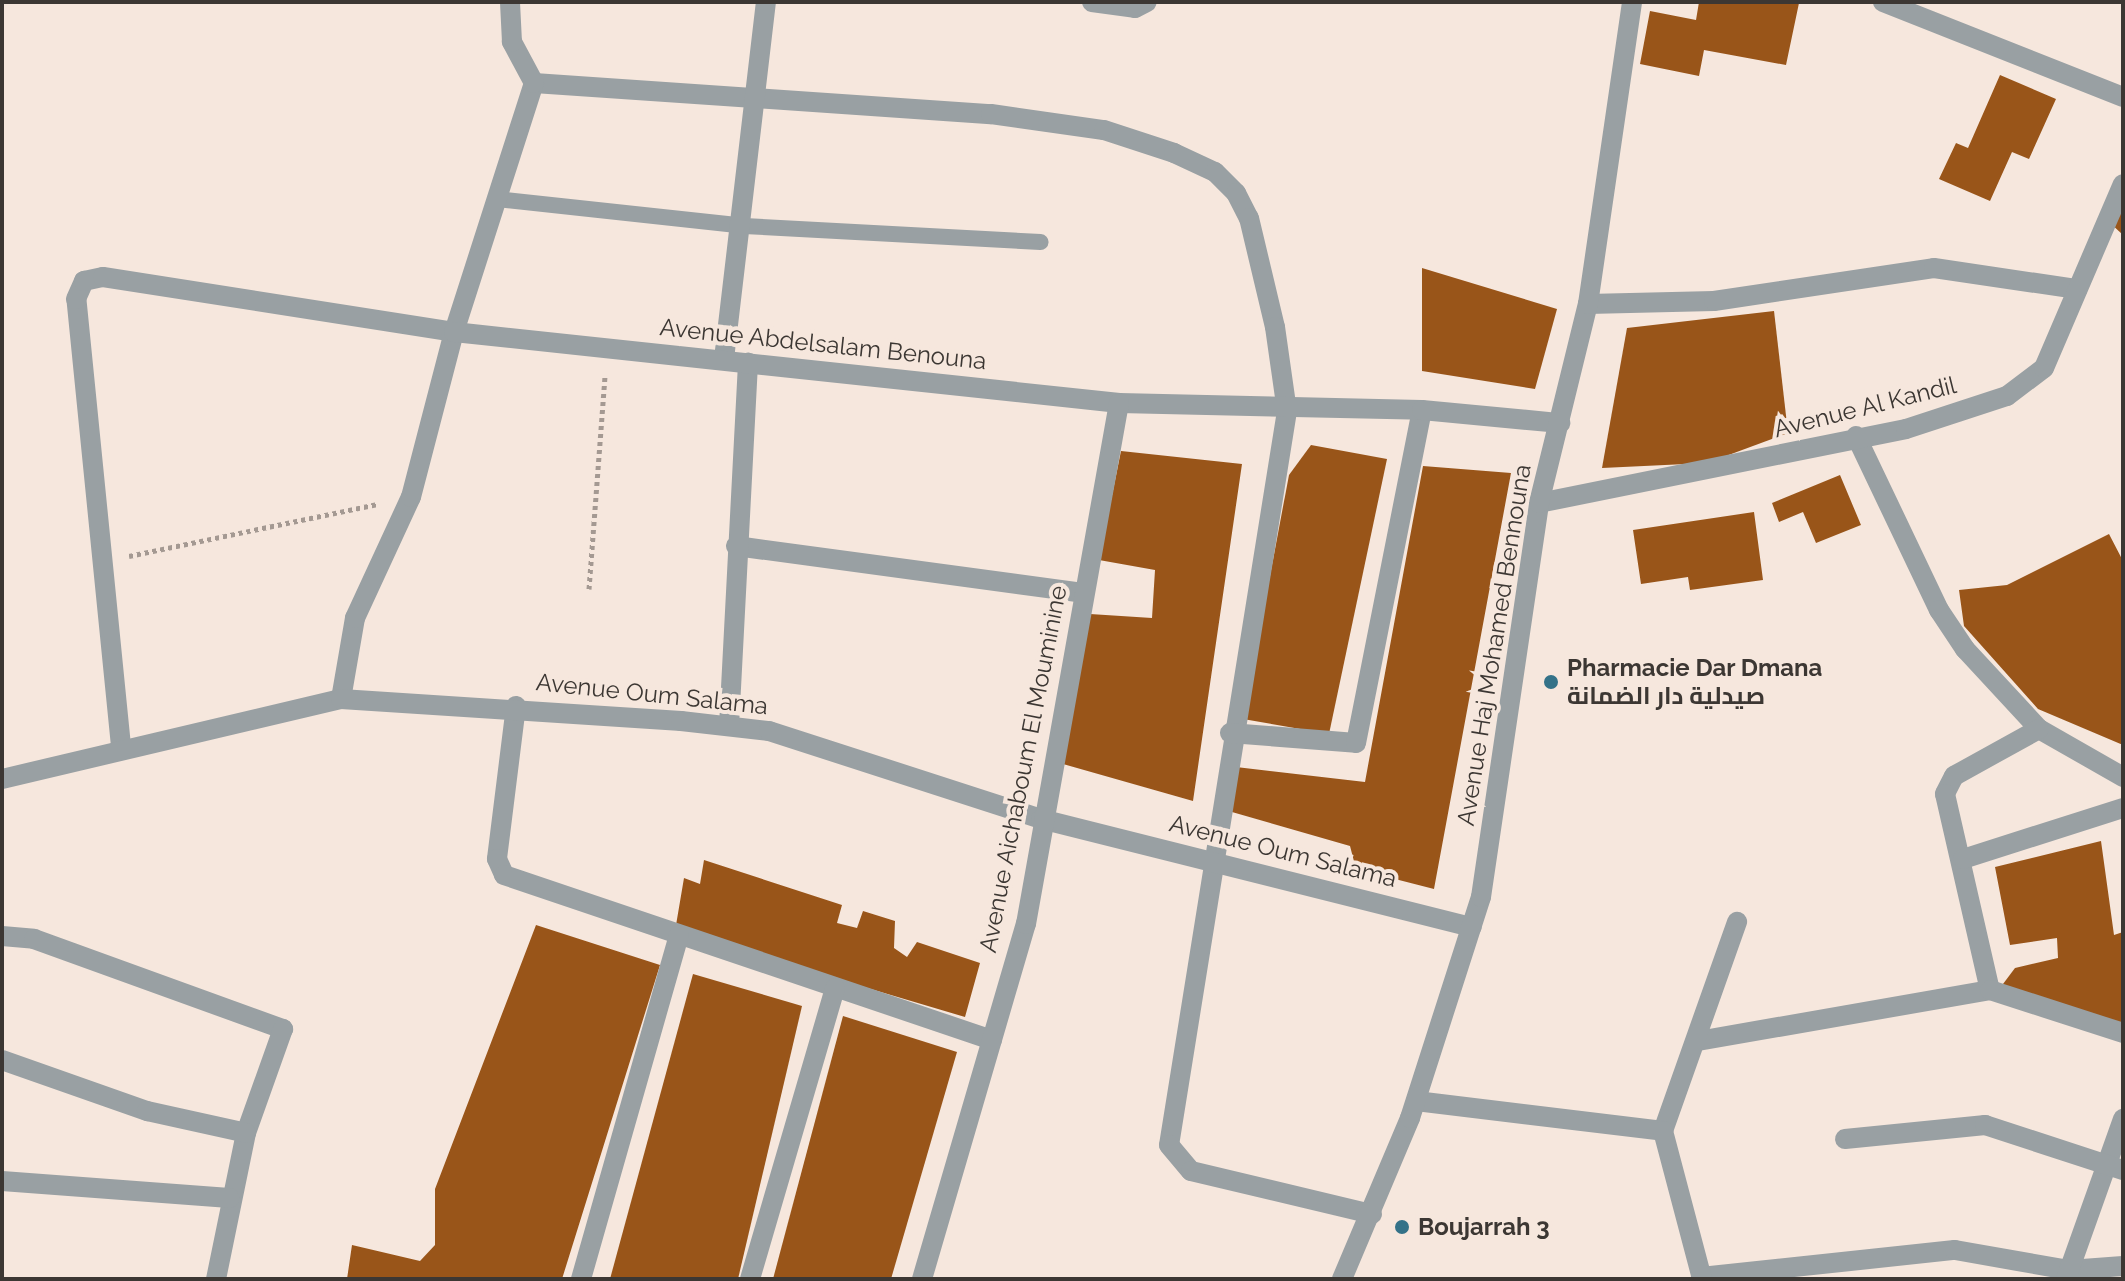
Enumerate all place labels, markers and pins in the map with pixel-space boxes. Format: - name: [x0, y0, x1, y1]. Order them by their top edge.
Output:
- place label: Pharmacie Dar Dmana صيدلية دار الضمانة: [1567, 654, 1823, 710]
- marker: Pharmacie Dar Dmana صيدلية دار الضمانة: [1542, 673, 1560, 691]
- place label: Boujarrah 3: [1418, 1213, 1550, 1241]
- marker: Boujarrah 3: [1393, 1218, 1411, 1236]

